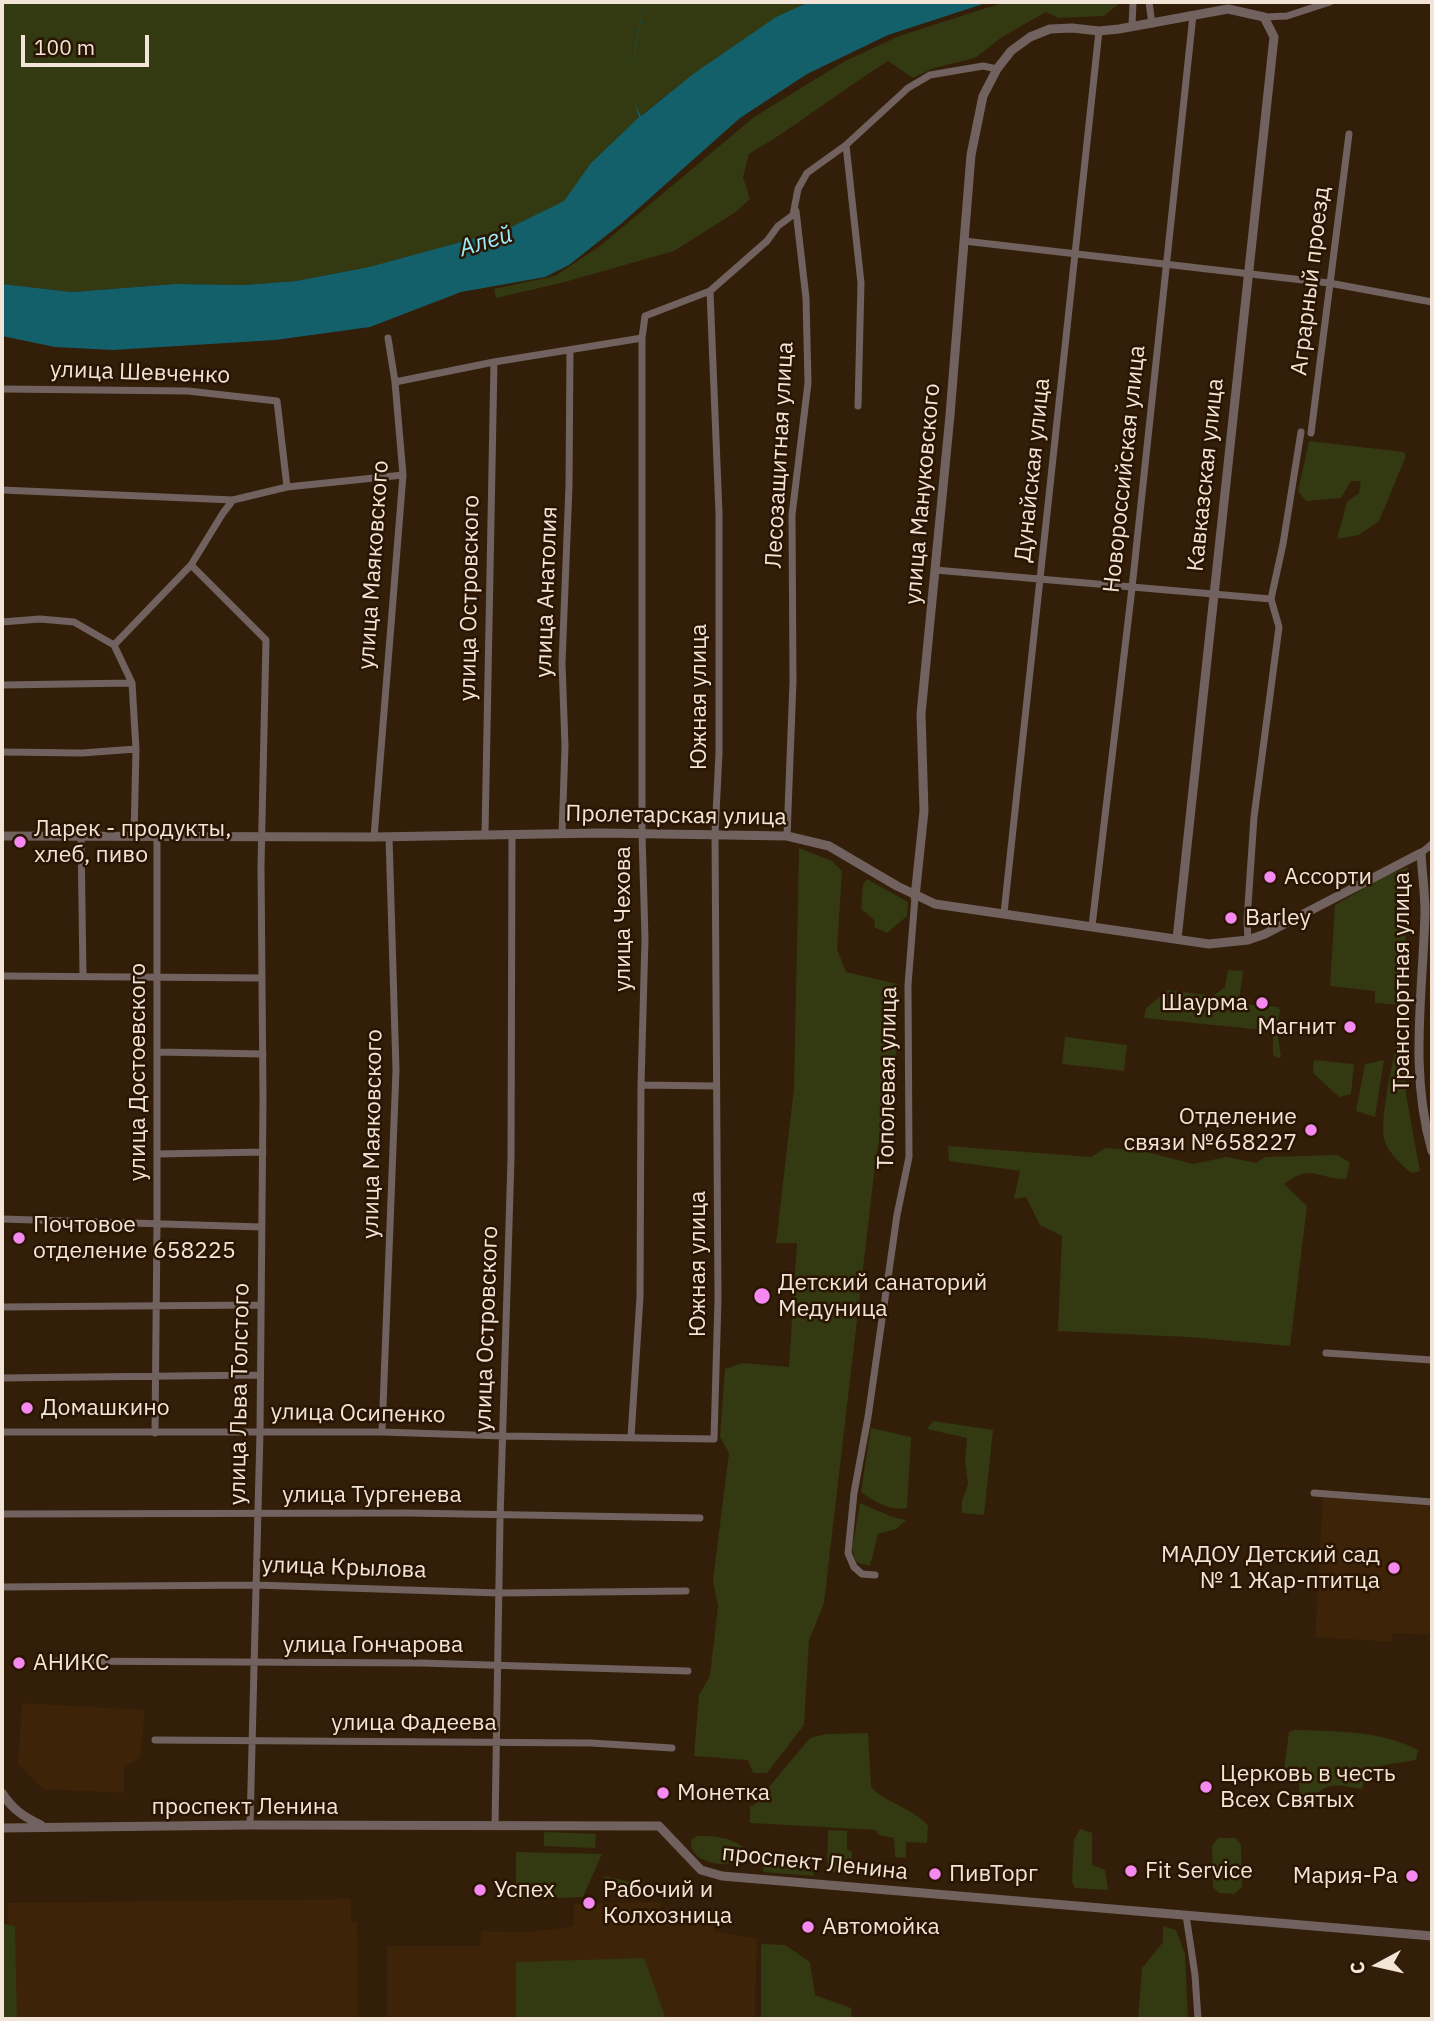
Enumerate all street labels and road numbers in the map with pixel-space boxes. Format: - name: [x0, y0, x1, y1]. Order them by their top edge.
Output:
- street label: Аграрный проезд: [1286, 185, 1336, 377]
- street label: Лесозащитная улица: [760, 341, 800, 569]
- street label: Новороссийская улица: [1098, 344, 1152, 594]
- street label: улица Шевченко: [49, 356, 231, 390]
- street label: Дунайская улица: [1010, 377, 1056, 563]
- street label: Кавказская улица: [1182, 377, 1230, 573]
- street label: улица Мануковского: [900, 382, 946, 606]
- street label: улица Маяковского: [353, 460, 395, 670]
- street label: улица Островского: [454, 495, 486, 701]
- street label: улица Анатолия: [530, 506, 564, 678]
- street label: Южная улица: [685, 624, 713, 770]
- street label: Пролетарская улица: [565, 800, 787, 832]
- street label: улица Чехова: [609, 846, 637, 992]
- street label: Транспортная улица: [1388, 872, 1416, 1092]
- street label: улица Достоевского: [124, 963, 152, 1181]
- street label: Тополевая улица: [873, 986, 903, 1170]
- street label: улица Маяковского: [357, 1029, 389, 1239]
- street label: Южная улица: [684, 1191, 712, 1337]
- street label: улица Островского: [470, 1225, 504, 1433]
- street label: улица Льва Толстого: [224, 1283, 256, 1505]
- street label: улица Осипенко: [270, 1399, 446, 1429]
- street label: улица Тургенева: [282, 1481, 462, 1509]
- street label: улица Крылова: [261, 1551, 427, 1585]
- street label: улица Гончарова: [283, 1631, 463, 1659]
- street label: улица Фадеева: [331, 1709, 497, 1737]
- street label: проспект Ленина: [152, 1793, 338, 1821]
- street label: проспект Ленина: [721, 1840, 909, 1886]

